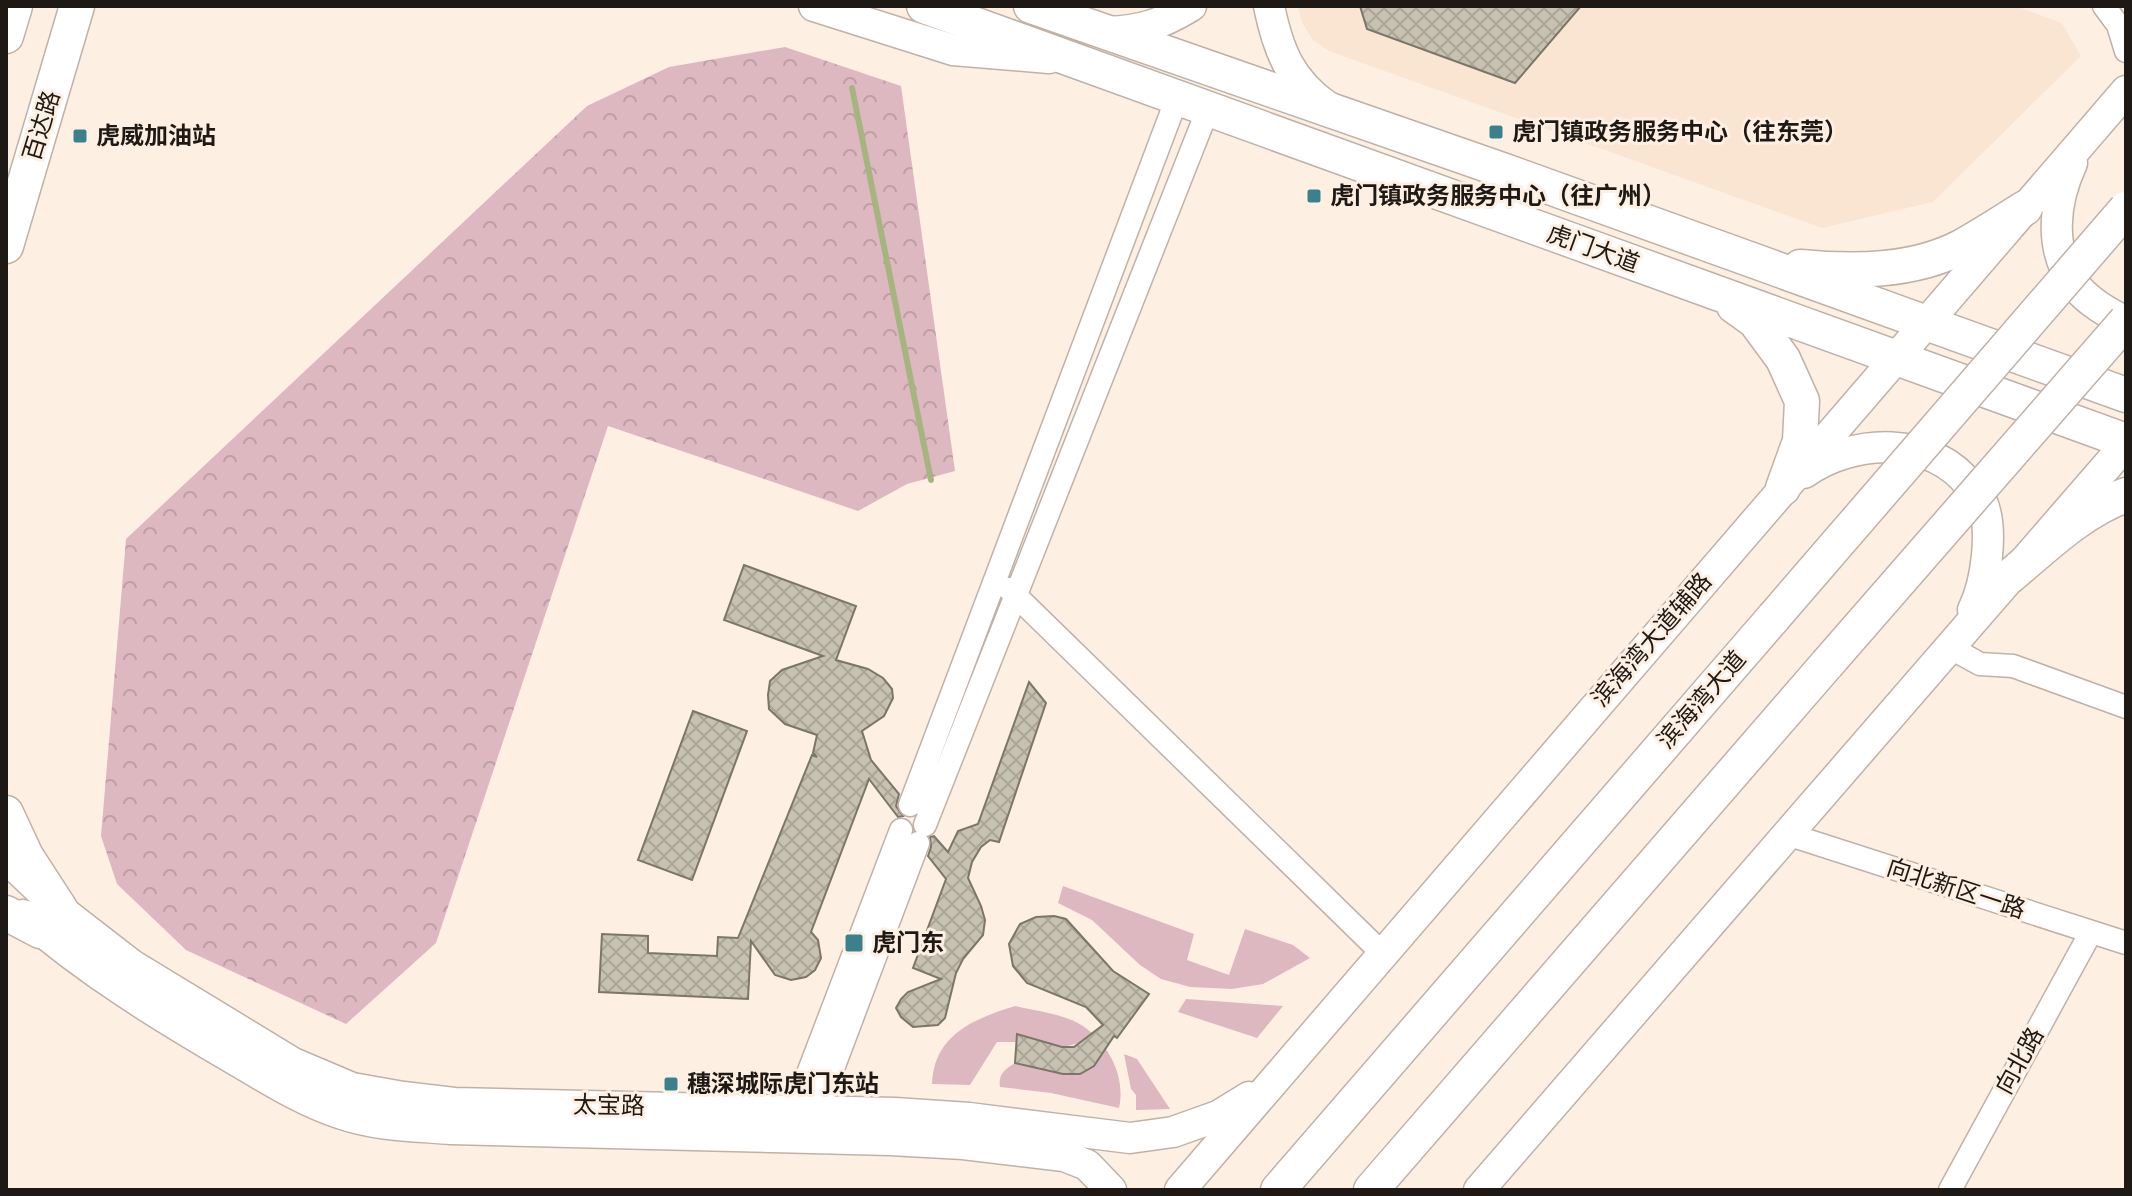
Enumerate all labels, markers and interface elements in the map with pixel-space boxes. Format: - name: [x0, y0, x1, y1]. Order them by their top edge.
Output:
- street label: 百达路: [18, 87, 66, 165]
- place label: 虎门镇政务服务中心（往东莞）: [1512, 118, 1848, 147]
- place label: 虎威加油站: [96, 122, 216, 151]
- marker: 虎门镇政务服务中心（往东莞）: [1487, 123, 1505, 141]
- marker: 虎威加油站: [71, 127, 89, 145]
- place label: 虎门镇政务服务中心（往广州）: [1330, 182, 1666, 211]
- marker: 虎门镇政务服务中心（往广州）: [1305, 187, 1323, 205]
- street label: 虎门大道: [1543, 219, 1643, 279]
- street label: 滨海湾大道辅路: [1586, 567, 1718, 713]
- street label: 滨海湾大道: [1652, 645, 1752, 755]
- street label: 向北新区一路: [1883, 853, 2029, 925]
- place label: 虎门东: [872, 929, 944, 958]
- marker: 虎门东: [843, 932, 865, 954]
- street label: 向北路: [1990, 1022, 2050, 1100]
- place label: 穗深城际虎门东站: [687, 1070, 879, 1099]
- marker: 穗深城际虎门东站: [662, 1075, 680, 1093]
- street label: 太宝路: [573, 1091, 645, 1121]

